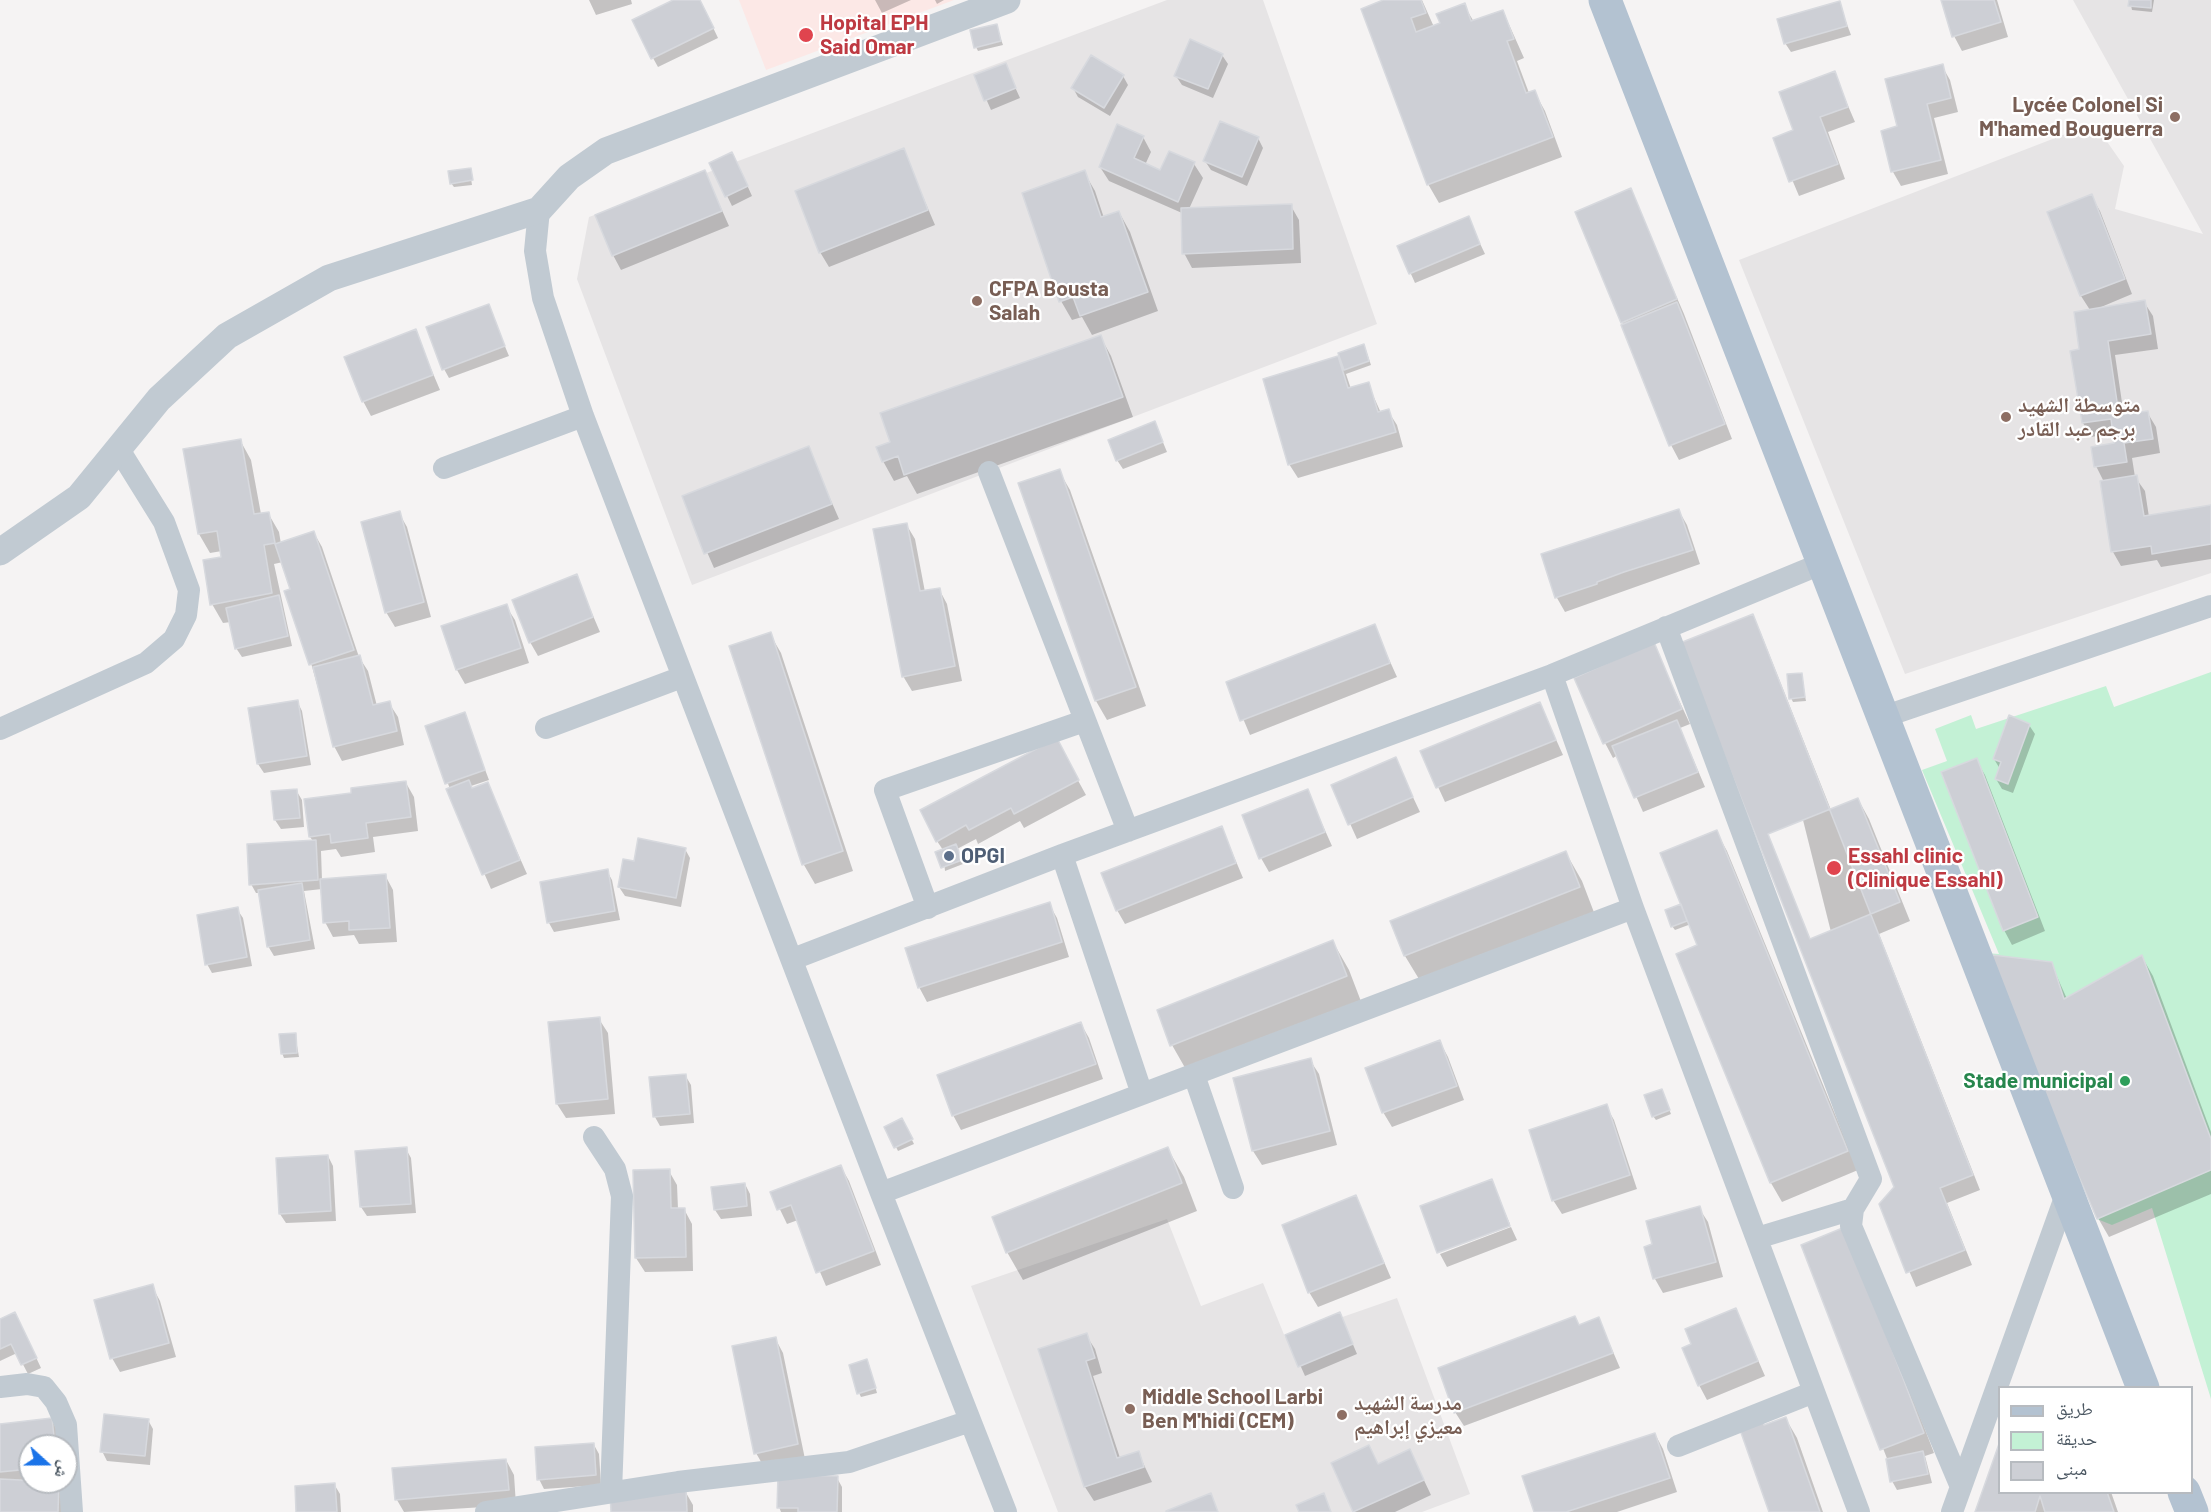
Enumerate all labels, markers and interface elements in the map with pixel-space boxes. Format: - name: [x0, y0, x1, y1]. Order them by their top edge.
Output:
- place label: Hopital EPH Said Omar: [820, 10, 929, 60]
- marker: Hopital EPH Said Omar: [797, 26, 815, 44]
- place label: Lycée Colonel Si M'hamed Bouguerra: [1979, 92, 2163, 142]
- marker: Lycée Colonel Si M'hamed Bouguerra: [2168, 110, 2182, 124]
- place label: CFPA Bousta Salah: [989, 276, 1109, 326]
- marker: CFPA Bousta Salah: [970, 294, 984, 308]
- place label: متوسطة الشهيد برجم عبد القادر: [2018, 392, 2140, 442]
- marker: متوسطة الشهيد برجم عبد القادر: [1999, 410, 2013, 424]
- place label: OPGI: [961, 843, 1005, 869]
- place label: Essahl clinic (Clinique Essahl): [1848, 843, 2003, 893]
- marker: OPGI: [942, 849, 956, 863]
- marker: Essahl clinic (Clinique Essahl): [1825, 859, 1843, 877]
- place label: Stade municipal: [1963, 1068, 2113, 1094]
- marker: Stade municipal: [2118, 1074, 2132, 1088]
- place label: Middle School Larbi Ben M'hidi (CEM): [1142, 1384, 1323, 1434]
- legend: [1998, 1386, 2193, 1494]
- place label: مدرسة الشهيد معيزي إبراهيم: [1354, 1390, 1463, 1440]
- text: طريق: [2056, 1397, 2093, 1419]
- marker: Middle School Larbi Ben M'hidi (CEM): [1123, 1402, 1137, 1416]
- marker: مدرسة الشهيد معيزي إبراهيم: [1335, 1408, 1349, 1422]
- text: حديقة: [2056, 1427, 2097, 1449]
- north arrow: [18, 1434, 78, 1494]
- text: مبنى: [2056, 1457, 2087, 1479]
- text: ش: [51, 1459, 75, 1481]

